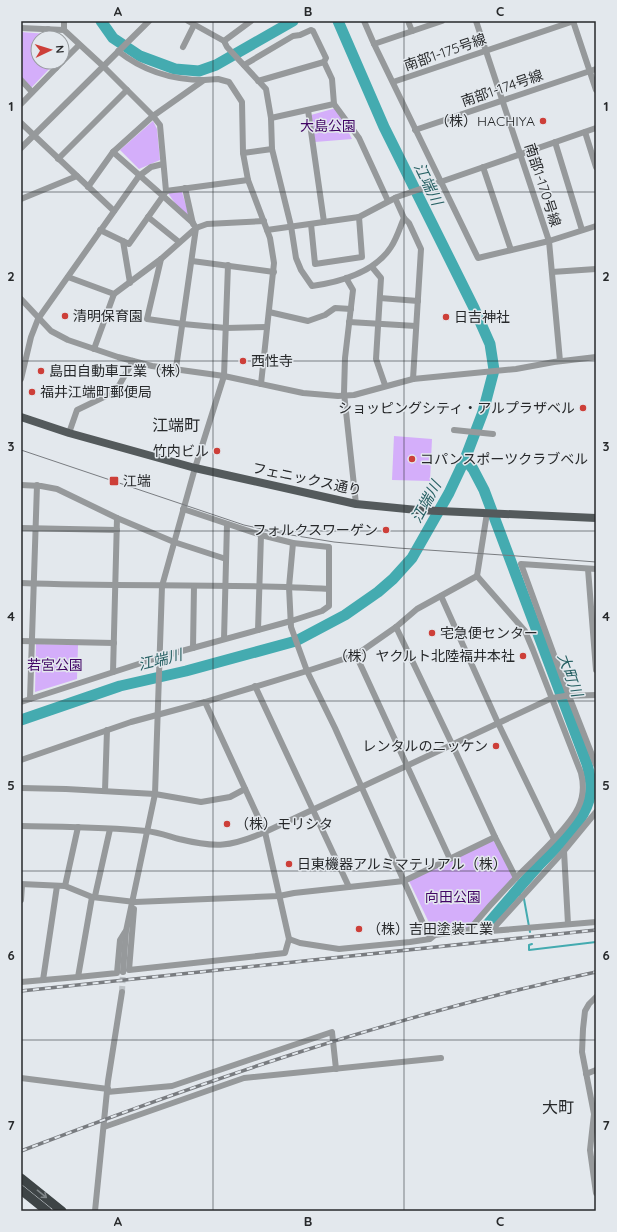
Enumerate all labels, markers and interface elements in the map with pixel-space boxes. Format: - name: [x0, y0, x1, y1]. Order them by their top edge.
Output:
- text: A: [114, 3, 123, 19]
- text: B: [304, 3, 312, 19]
- text: C: [496, 3, 504, 19]
- street label: 南部1-175号線: [401, 29, 489, 75]
- north arrow: [30, 30, 70, 70]
- text: N: [53, 45, 67, 54]
- street label: 南部1-174号線: [459, 66, 545, 110]
- text: 1: [8, 98, 14, 114]
- text: 1: [603, 98, 609, 114]
- place label: （株）HACHIYA: [435, 112, 535, 130]
- marker: （株）HACHIYA: [538, 116, 548, 126]
- park label: 大島公園: [300, 117, 356, 135]
- street label: 南部1-170号線: [521, 141, 565, 229]
- water label: 江端川: [410, 159, 448, 210]
- text: 2: [7, 268, 15, 284]
- text: 2: [602, 268, 610, 284]
- place label: 清明保育園: [73, 307, 143, 325]
- place label: 日吉神社: [454, 308, 510, 326]
- marker: 清明保育園: [60, 311, 70, 321]
- marker: 日吉神社: [441, 312, 451, 322]
- place label: 西性寺: [251, 352, 293, 370]
- marker: 西性寺: [238, 356, 248, 366]
- place label: 島田自動車工業（株）: [49, 362, 189, 380]
- marker: 島田自動車工業（株）: [36, 366, 46, 376]
- place label: 福井江端町郵便局: [40, 383, 152, 401]
- marker: 福井江端町郵便局: [27, 387, 37, 397]
- place label: ショッピングシティ・アルプラザベル: [338, 399, 575, 417]
- marker: ショッピングシティ・アルプラザベル: [578, 403, 588, 413]
- district label: 江端町: [152, 415, 200, 435]
- text: 3: [8, 438, 15, 454]
- text: 3: [603, 438, 610, 454]
- place label: 竹内ビル: [153, 442, 209, 460]
- marker: 竹内ビル: [212, 446, 222, 456]
- place label: コパンスポーツクラブベル: [420, 450, 588, 468]
- marker: コパンスポーツクラブベル: [407, 454, 417, 464]
- street label: フェニックス通り: [251, 459, 363, 499]
- place label: 江端: [123, 472, 151, 490]
- marker: 江端: [108, 475, 120, 487]
- water label: 江端川: [406, 476, 446, 526]
- place label: フォルクスワーゲン: [252, 521, 378, 539]
- marker: フォルクスワーゲン: [381, 525, 391, 535]
- text: 4: [7, 608, 15, 624]
- text: 4: [602, 608, 610, 624]
- place label: 宅急便センター: [440, 624, 538, 642]
- marker: 宅急便センター: [427, 628, 437, 638]
- water label: 江端川: [136, 644, 186, 674]
- place label: （株）ヤクルト北陸福井本社: [333, 647, 515, 665]
- water label: 大町川: [554, 650, 588, 701]
- marker: （株）ヤクルト北陸福井本社: [518, 651, 528, 661]
- park label: 若宮公園: [27, 656, 83, 674]
- place label: レンタルのニッケン: [362, 737, 488, 755]
- marker: レンタルのニッケン: [491, 741, 501, 751]
- text: 5: [7, 777, 15, 793]
- text: 5: [602, 777, 610, 793]
- place label: （株）モリシタ: [235, 815, 333, 833]
- marker: （株）モリシタ: [222, 819, 232, 829]
- place label: 日東機器アルミマテリアル（株）: [297, 855, 507, 873]
- marker: 日東機器アルミマテリアル（株）: [284, 859, 294, 869]
- park label: 向田公園: [425, 888, 481, 906]
- place label: （株）吉田塗装工業: [367, 920, 493, 938]
- marker: （株）吉田塗装工業: [354, 924, 364, 934]
- text: 6: [7, 947, 15, 963]
- text: 6: [602, 947, 610, 963]
- district label: 大町: [542, 1097, 574, 1117]
- text: 7: [7, 1117, 15, 1133]
- text: 7: [602, 1117, 610, 1133]
- one-way arrow: [36, 1190, 47, 1199]
- text: A: [114, 1213, 123, 1229]
- text: B: [304, 1213, 312, 1229]
- text: C: [496, 1213, 504, 1229]

